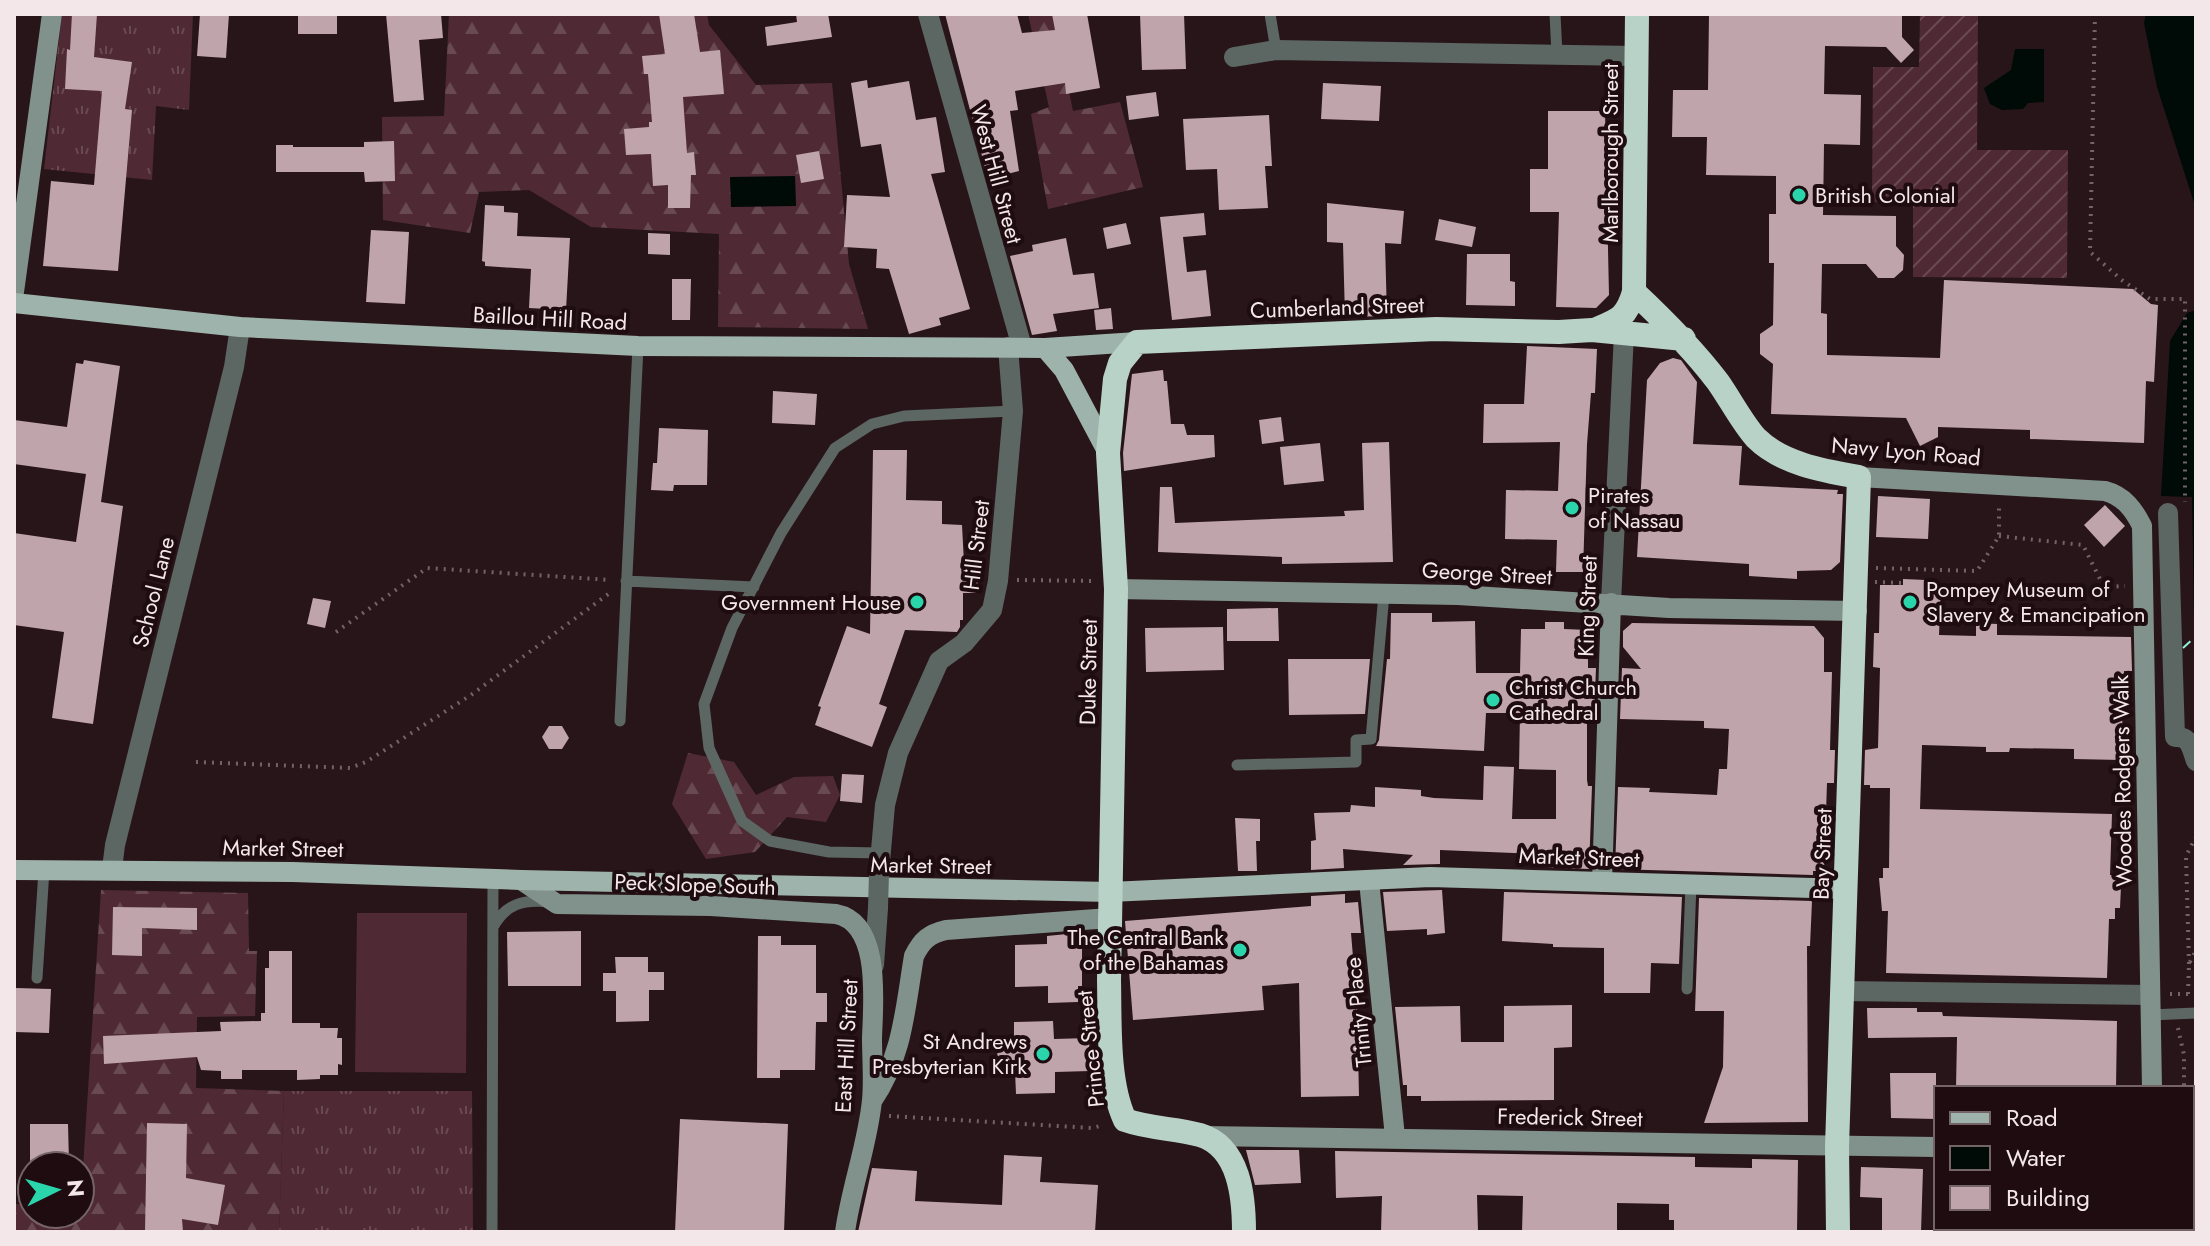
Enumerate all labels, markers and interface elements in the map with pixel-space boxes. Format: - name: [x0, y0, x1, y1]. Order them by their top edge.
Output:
- street label: Marlborough Street: [1594, 63, 1626, 243]
- street label: West Hill Street: [963, 101, 1031, 248]
- place label: British Colonial: [1815, 179, 1956, 211]
- marker: British Colonial: [1790, 186, 1808, 204]
- street label: Cumberland Street: [1249, 288, 1425, 326]
- street label: Baillou Hill Road: [472, 298, 628, 338]
- street label: Navy Lyon Road: [1830, 429, 1982, 473]
- place label: Pirates of Nassau: [1588, 479, 1680, 536]
- street label: Hill Street: [955, 497, 997, 592]
- marker: Pirates of Nassau: [1563, 499, 1581, 517]
- street label: School Lane: [124, 533, 182, 651]
- street label: George Street: [1421, 554, 1554, 592]
- street label: King Street: [1569, 554, 1605, 657]
- place label: Pompey Museum of Slavery & Emancipation: [1926, 573, 2146, 630]
- place label: Government House: [721, 586, 901, 618]
- marker: Government House: [908, 593, 926, 611]
- marker: Pompey Museum of Slavery & Emancipation: [1901, 593, 1919, 611]
- street label: Duke Street: [1071, 618, 1105, 725]
- place label: Christ Church Cathedral: [1509, 671, 1637, 728]
- street label: Woodes Rodgers Walk: [2104, 674, 2140, 887]
- marker: Christ Church Cathedral: [1484, 691, 1502, 709]
- street label: Bay Street: [1804, 807, 1840, 900]
- street label: Market Street: [222, 831, 344, 865]
- street label: Market Street: [1518, 839, 1641, 875]
- street label: Market Street: [870, 848, 992, 882]
- street label: Peck Slope South: [614, 865, 776, 903]
- place label: The Central Bank of the Bahamas: [1067, 921, 1224, 978]
- marker: The Central Bank of the Bahamas: [1231, 941, 1249, 959]
- street label: Trinity Place: [1336, 956, 1380, 1068]
- street label: East Hill Street: [827, 977, 866, 1114]
- street label: Prince Street: [1068, 988, 1112, 1109]
- place label: St Andrews Presbyterian Kirk: [872, 1025, 1027, 1082]
- marker: St Andrews Presbyterian Kirk: [1034, 1045, 1052, 1063]
- legend: [1934, 1086, 2194, 1230]
- street label: Frederick Street: [1497, 1100, 1644, 1134]
- text: Road: [2006, 1100, 2058, 1135]
- text: Water: [2006, 1140, 2066, 1175]
- north arrow: [16, 1150, 96, 1230]
- text: N: [59, 1178, 93, 1198]
- text: Building: [2006, 1180, 2090, 1215]

